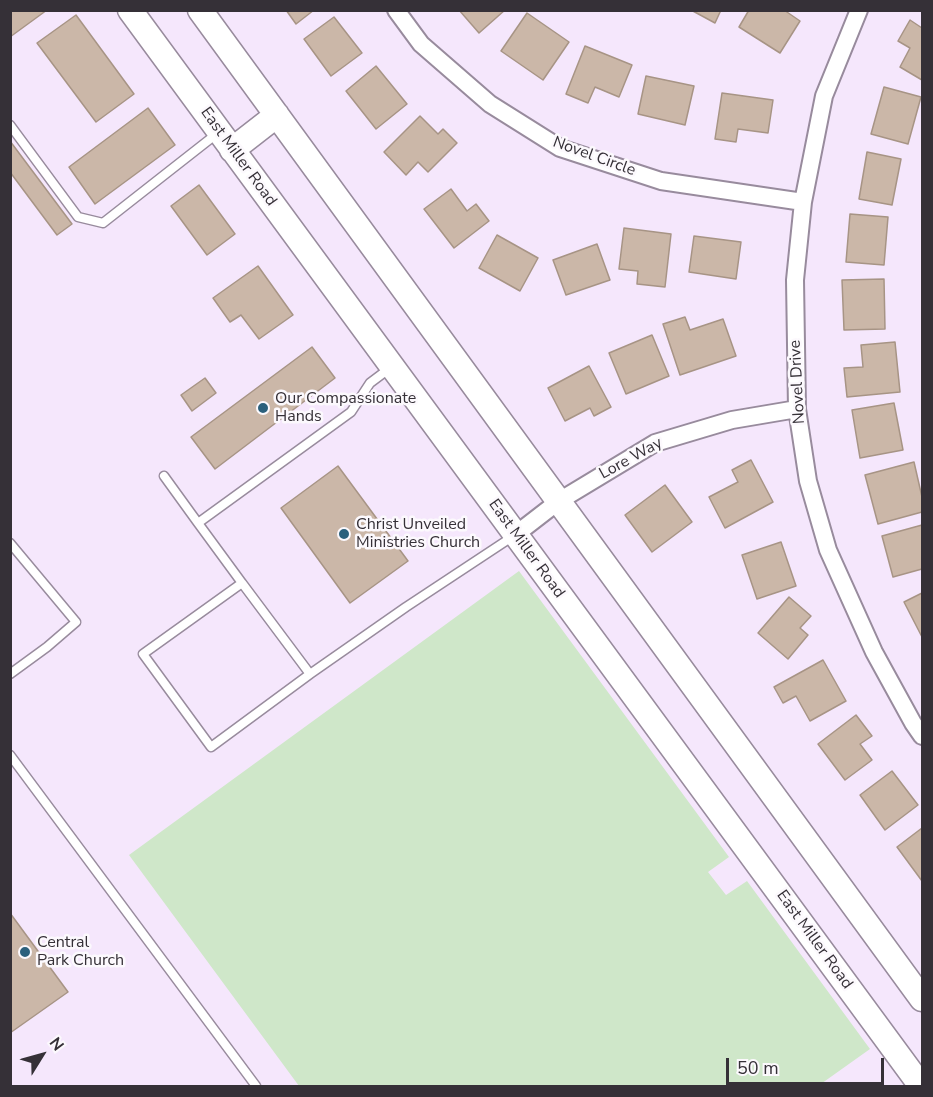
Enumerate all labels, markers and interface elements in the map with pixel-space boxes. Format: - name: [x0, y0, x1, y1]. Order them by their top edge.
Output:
- street label: East Miller Road: [196, 104, 280, 210]
- street label: Novel Circle: [550, 133, 638, 181]
- street label: Novel Drive: [786, 340, 810, 424]
- place label: Our Compassionate Hands: [275, 389, 416, 427]
- marker: Our Compassionate Hands: [256, 401, 270, 415]
- street label: Lore Way: [596, 434, 666, 484]
- street label: East Miller Road: [484, 496, 568, 602]
- place label: Christ Unveiled Ministries Church: [356, 515, 480, 553]
- marker: Christ Unveiled Ministries Church: [337, 527, 351, 541]
- street label: East Miller Road: [772, 887, 856, 993]
- place label: Central Park Church: [37, 933, 124, 971]
- marker: Central Park Church: [18, 945, 32, 959]
- north arrow: [12, 1025, 72, 1085]
- text: N: [44, 1033, 69, 1056]
- scale bar: [729, 1046, 886, 1084]
- text: 50 m: [737, 1056, 779, 1080]

